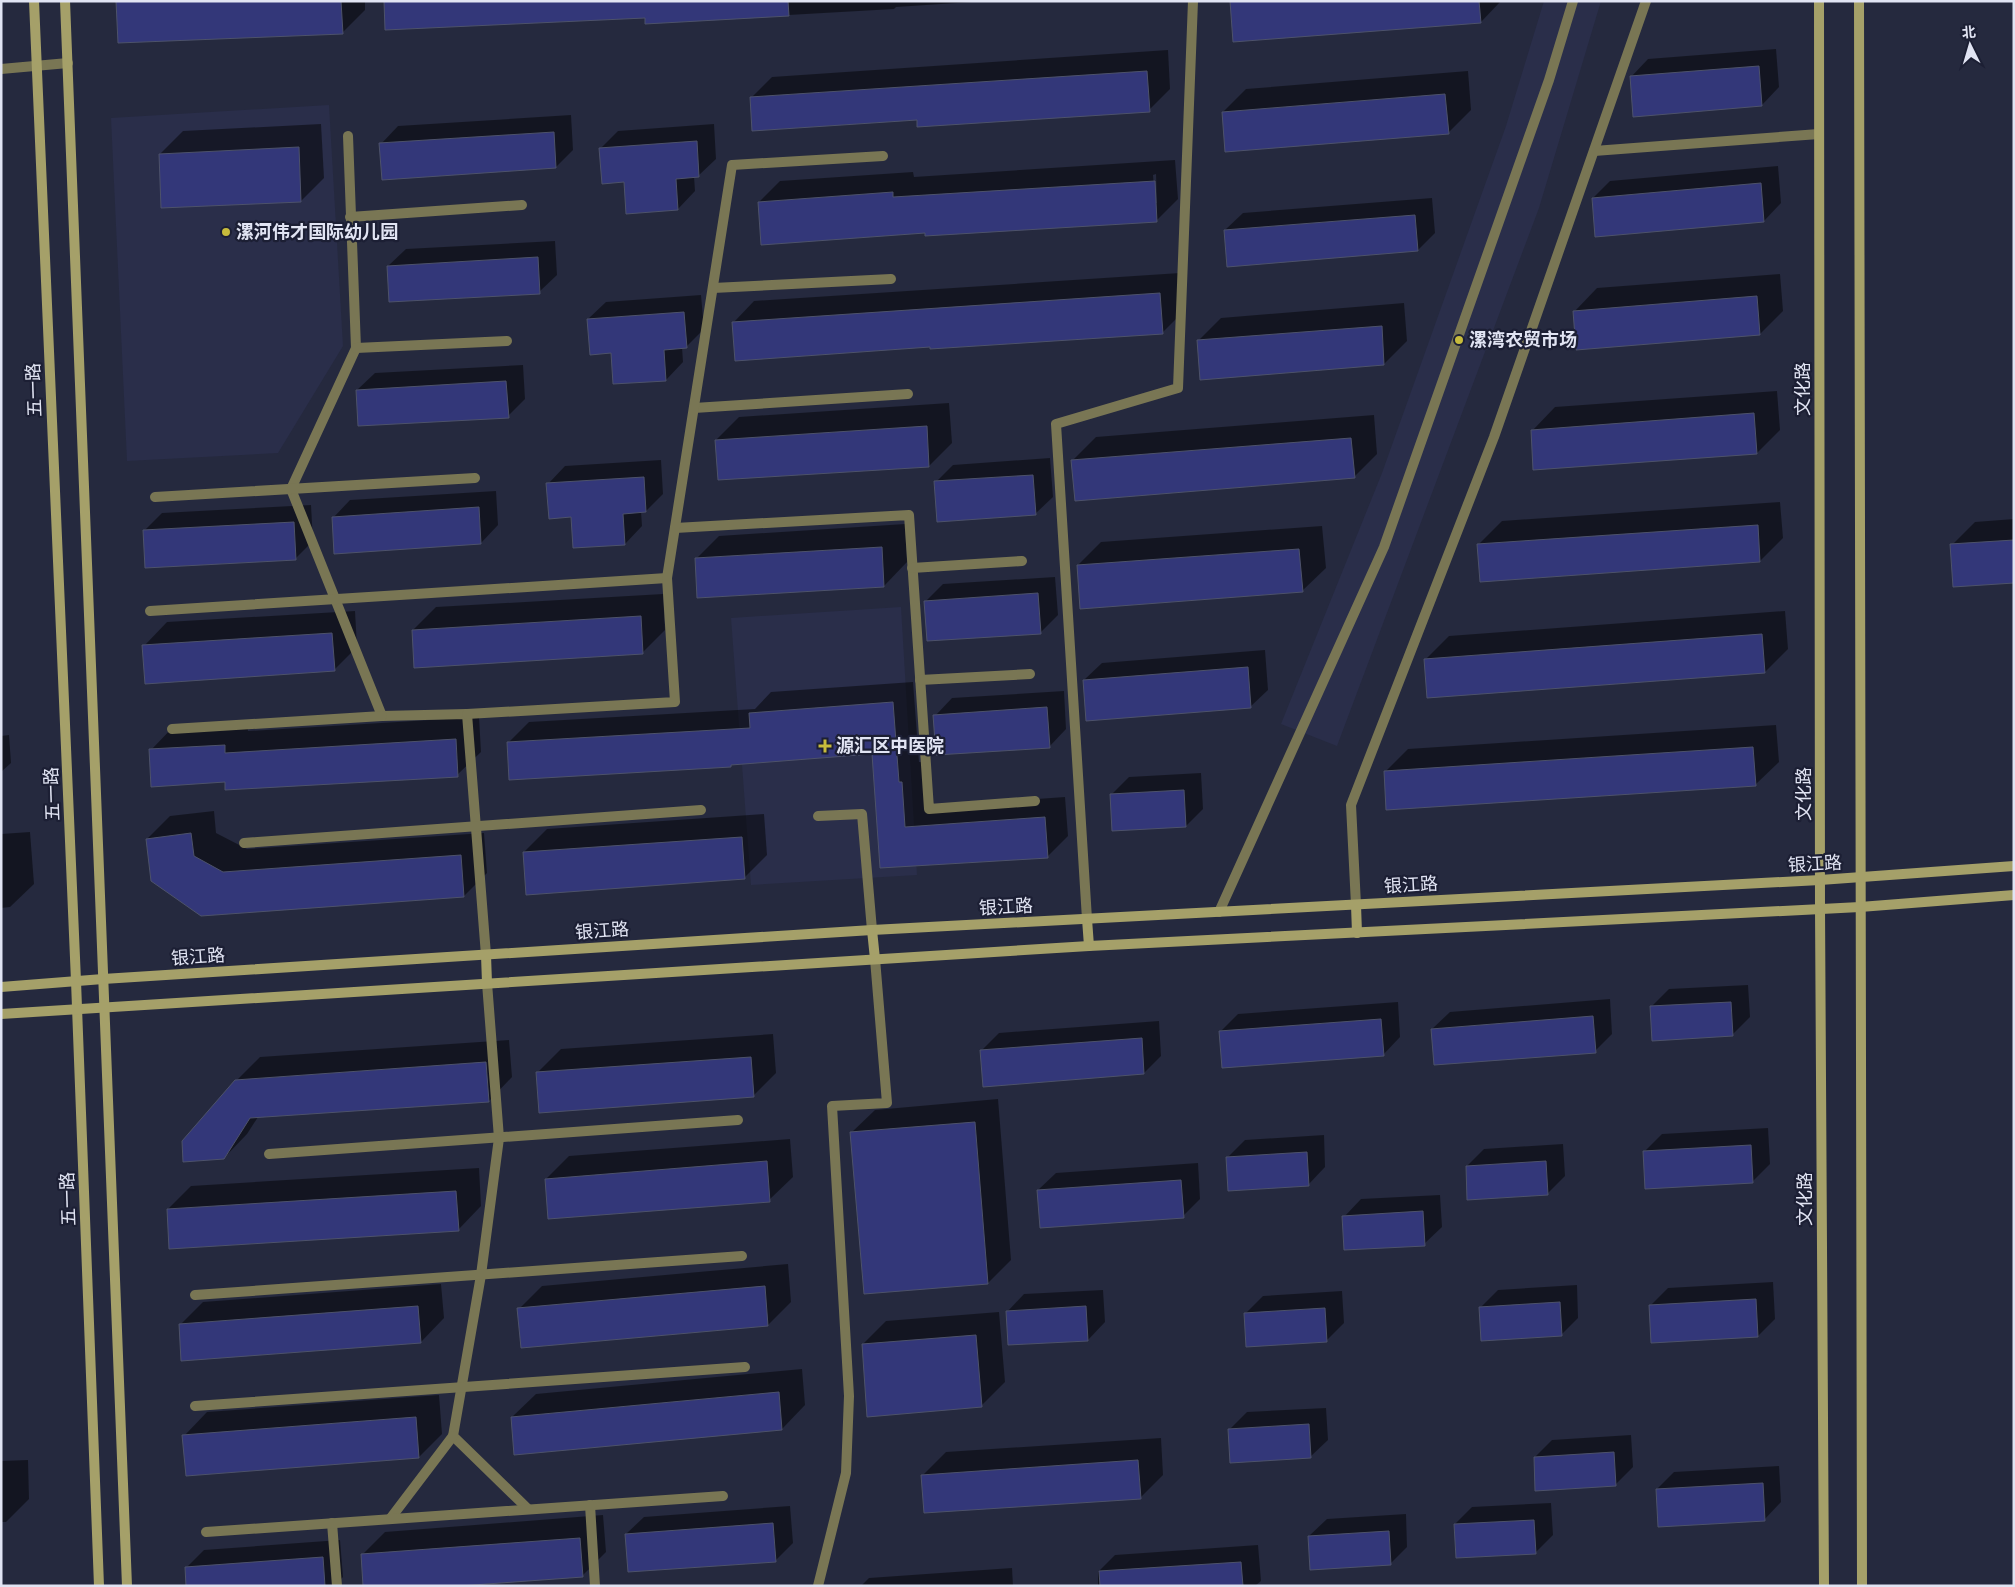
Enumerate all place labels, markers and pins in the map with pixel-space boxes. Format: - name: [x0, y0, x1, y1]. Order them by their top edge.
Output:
- place label: 漯河伟才国际幼儿园: [236, 221, 398, 243]
- marker: 漯河伟才国际幼儿园: [220, 226, 232, 238]
- place label: 漯湾农贸市场: [1469, 329, 1577, 351]
- marker: 漯湾农贸市场: [1453, 334, 1465, 346]
- place label: 源汇区中医院: [836, 735, 944, 757]
- marker: 源汇区中医院: [818, 739, 832, 753]

